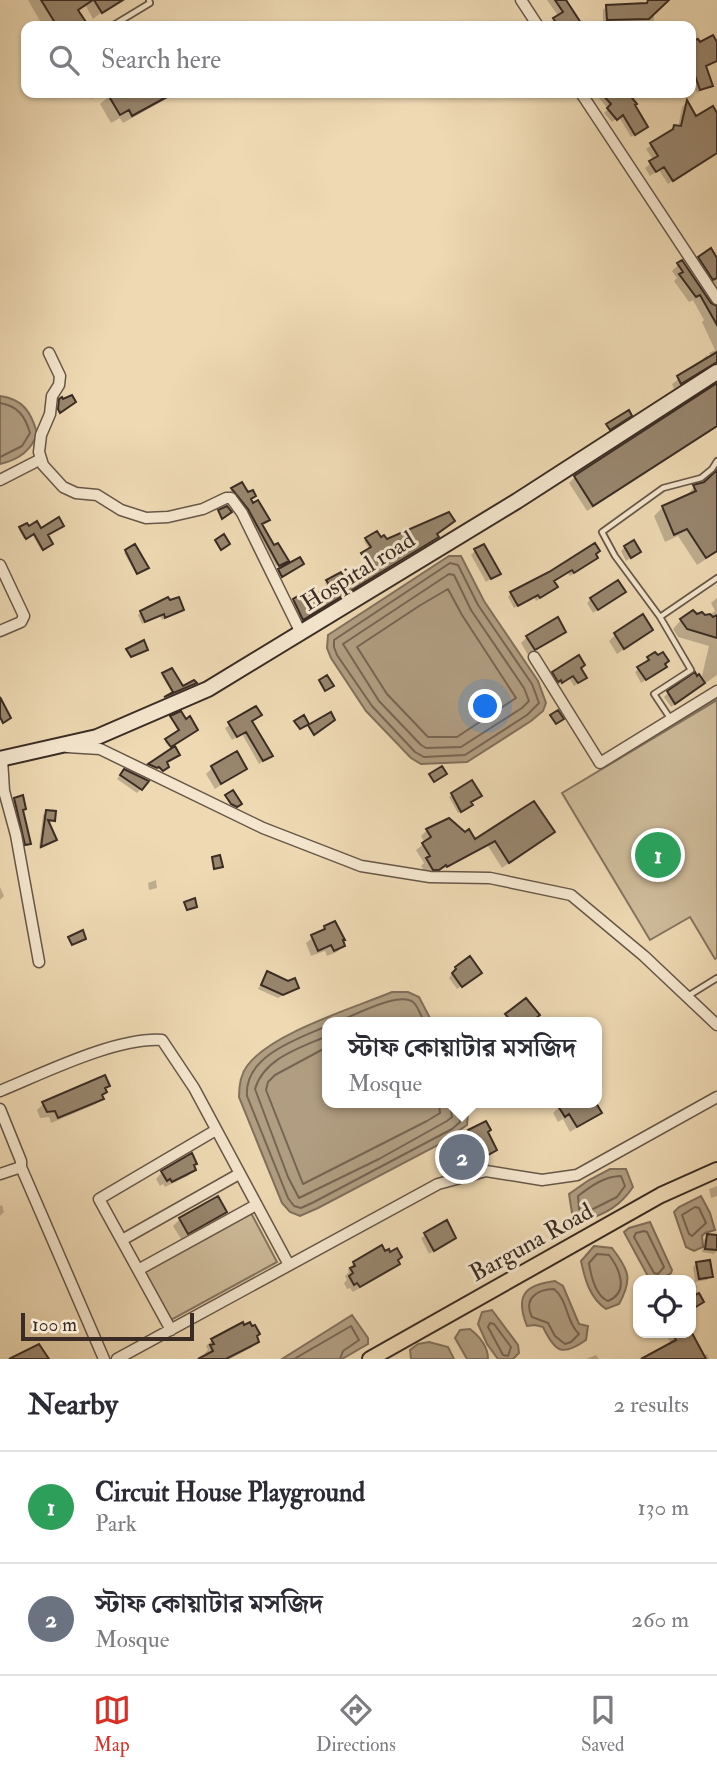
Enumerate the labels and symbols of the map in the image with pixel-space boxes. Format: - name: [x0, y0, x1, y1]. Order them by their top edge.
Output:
- street label: Hospital road: [296, 524, 421, 619]
- your location: [468, 689, 502, 723]
- pin: 1: [635, 829, 681, 881]
- pin: 2: [439, 1131, 485, 1183]
- street label: Barguna Road: [464, 1196, 599, 1289]
- scale bar: [21, 1310, 194, 1342]

